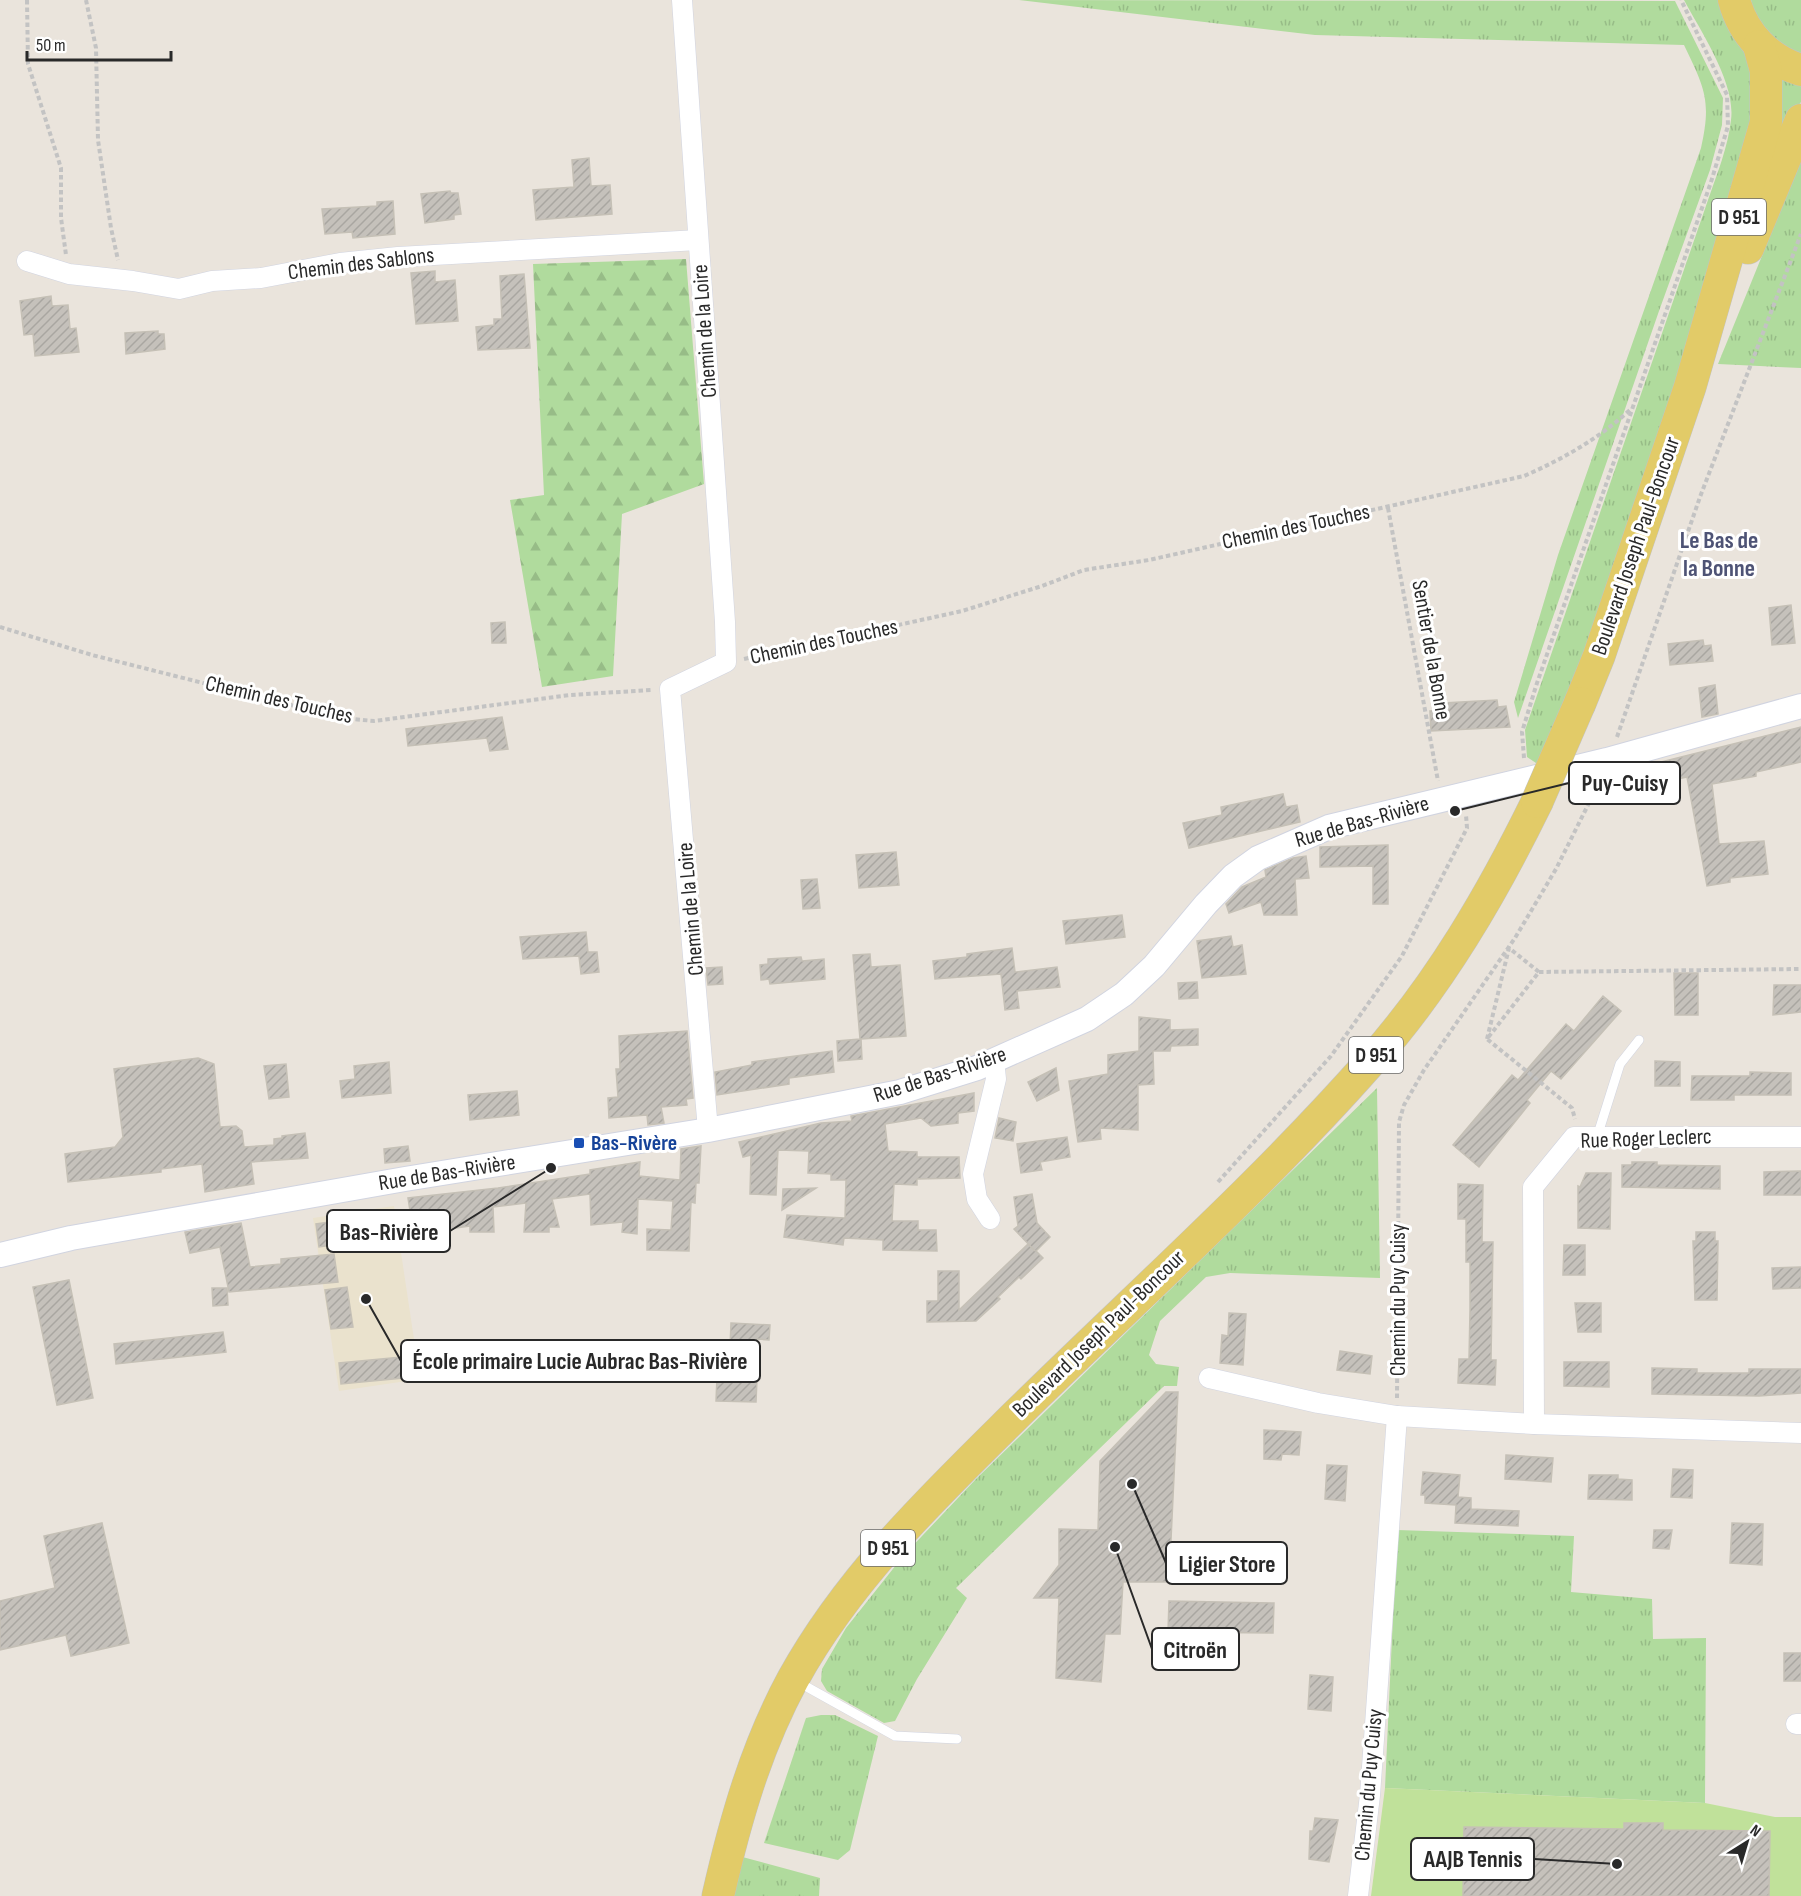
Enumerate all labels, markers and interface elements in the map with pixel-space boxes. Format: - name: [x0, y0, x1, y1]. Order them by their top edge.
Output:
- scale bar: [27, 24, 171, 62]
- text: 50 m: [36, 35, 66, 56]
- road number: D 951: [1712, 199, 1766, 235]
- street label: Chemin des Sablons: [286, 242, 436, 286]
- street label: Chemin de la Loire: [687, 263, 723, 399]
- street label: Boulevard Joseph Paul-Boncour: [1586, 433, 1686, 659]
- street label: Chemin des Touches: [1220, 498, 1372, 556]
- district label: Le Bas de la Bonne: [1680, 526, 1758, 583]
- street label: Sentier de la Bonne: [1405, 578, 1457, 722]
- street label: Chemin des Touches: [748, 613, 900, 671]
- street label: Chemin des Touches: [203, 670, 355, 730]
- callout: Puy-Cuisy: [1569, 762, 1680, 804]
- text: Puy-Cuisy: [1582, 769, 1668, 798]
- street label: Rue de Bas-Rivière: [1292, 790, 1432, 854]
- street label: Chemin de la Loire: [672, 841, 710, 977]
- road number: D 951: [1349, 1037, 1403, 1073]
- street label: Rue de Bas-Rivière: [870, 1041, 1010, 1109]
- street label: Rue Roger Leclerc: [1580, 1123, 1712, 1155]
- place label: Bas-Rivère: [591, 1130, 677, 1157]
- marker: Bas-Rivère: [572, 1136, 586, 1150]
- street label: Rue de Bas-Rivière: [377, 1149, 517, 1197]
- callout: Bas-Rivière: [327, 1210, 450, 1252]
- text: Bas-Rivière: [339, 1218, 439, 1247]
- street label: Chemin du Puy Cuisy: [1385, 1223, 1412, 1376]
- street label: Boulevard Joseph Paul-Boncour: [1007, 1245, 1191, 1423]
- callout: École primaire Lucie Aubrac Bas-Rivière: [401, 1340, 760, 1382]
- text: École primaire Lucie Aubrac Bas-Rivière: [412, 1347, 748, 1376]
- road number: D 951: [861, 1530, 915, 1566]
- callout: Ligier Store: [1166, 1542, 1287, 1584]
- text: Ligier Store: [1178, 1550, 1276, 1579]
- callout: Citroën: [1152, 1628, 1239, 1670]
- text: Citroën: [1163, 1636, 1227, 1665]
- street label: Chemin du Puy Cuisy: [1349, 1707, 1389, 1862]
- north arrow: [1717, 1812, 1777, 1872]
- text: N: [1746, 1821, 1764, 1841]
- callout: AAJB Tennis: [1411, 1838, 1534, 1880]
- text: AAJB Tennis: [1423, 1845, 1522, 1874]

